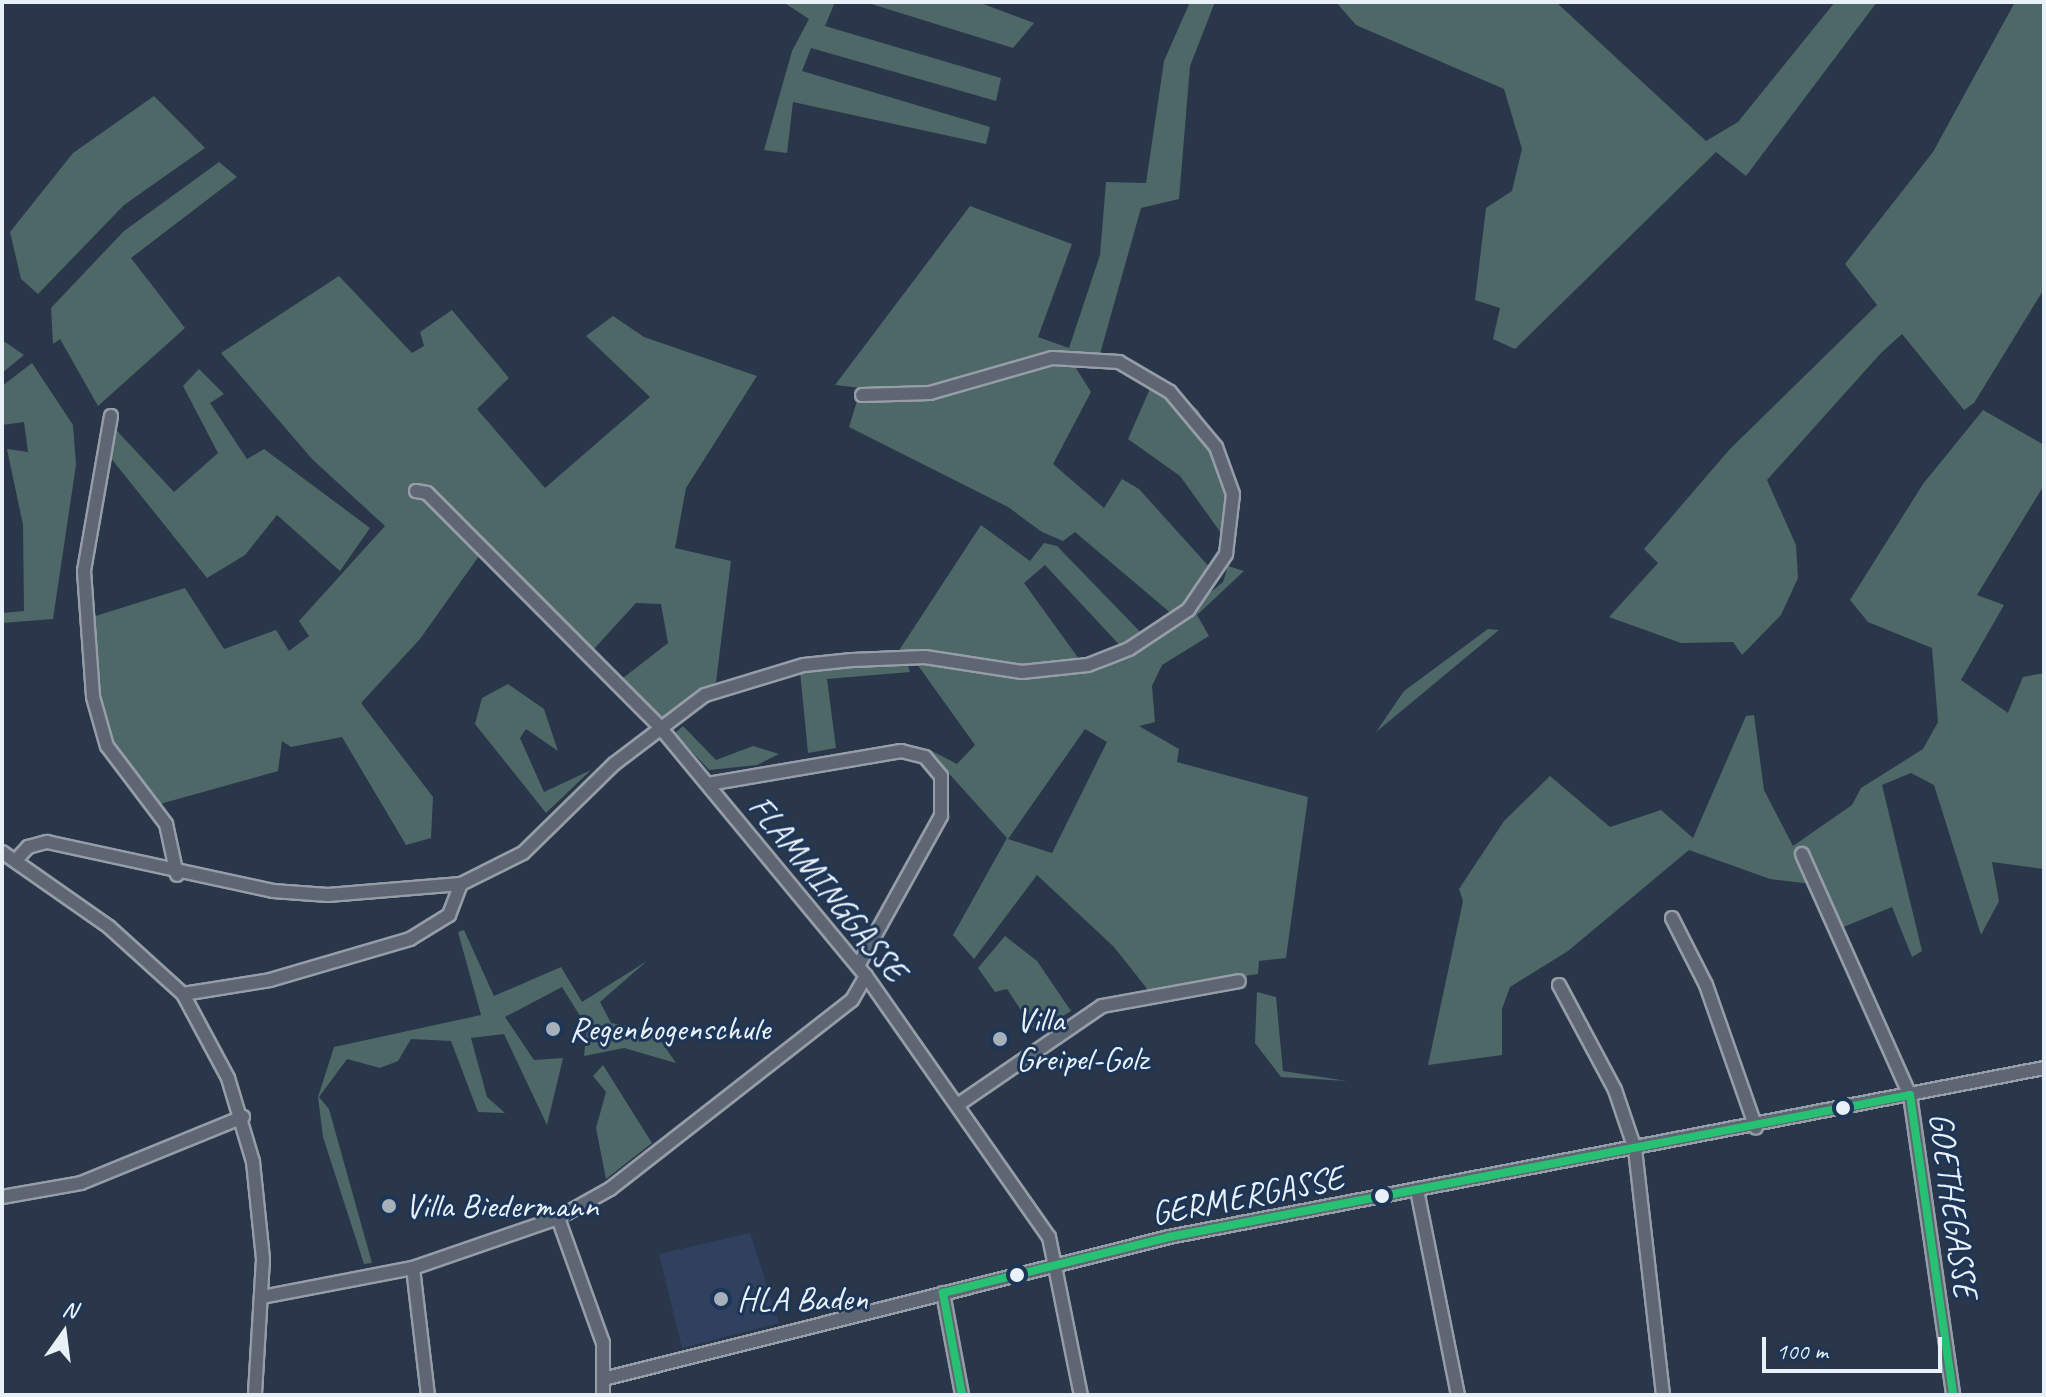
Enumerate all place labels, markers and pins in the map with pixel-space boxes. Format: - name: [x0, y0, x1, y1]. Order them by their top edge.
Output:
- place label: Villa Greipel-Golz: [1016, 999, 1148, 1078]
- place label: Regenbogenschule: [569, 1009, 770, 1049]
- marker: Regenbogenschule: [544, 1020, 562, 1038]
- marker: Villa Greipel-Golz: [991, 1030, 1009, 1048]
- unlabelled marker: [1835, 1100, 1851, 1116]
- place label: Villa Biedermann: [405, 1186, 598, 1226]
- unlabelled marker: [1374, 1188, 1390, 1204]
- marker: Villa Biedermann: [380, 1197, 398, 1215]
- unlabelled marker: [1009, 1267, 1025, 1283]
- place label: HLA Baden: [737, 1279, 868, 1319]
- marker: HLA Baden: [712, 1290, 730, 1308]

